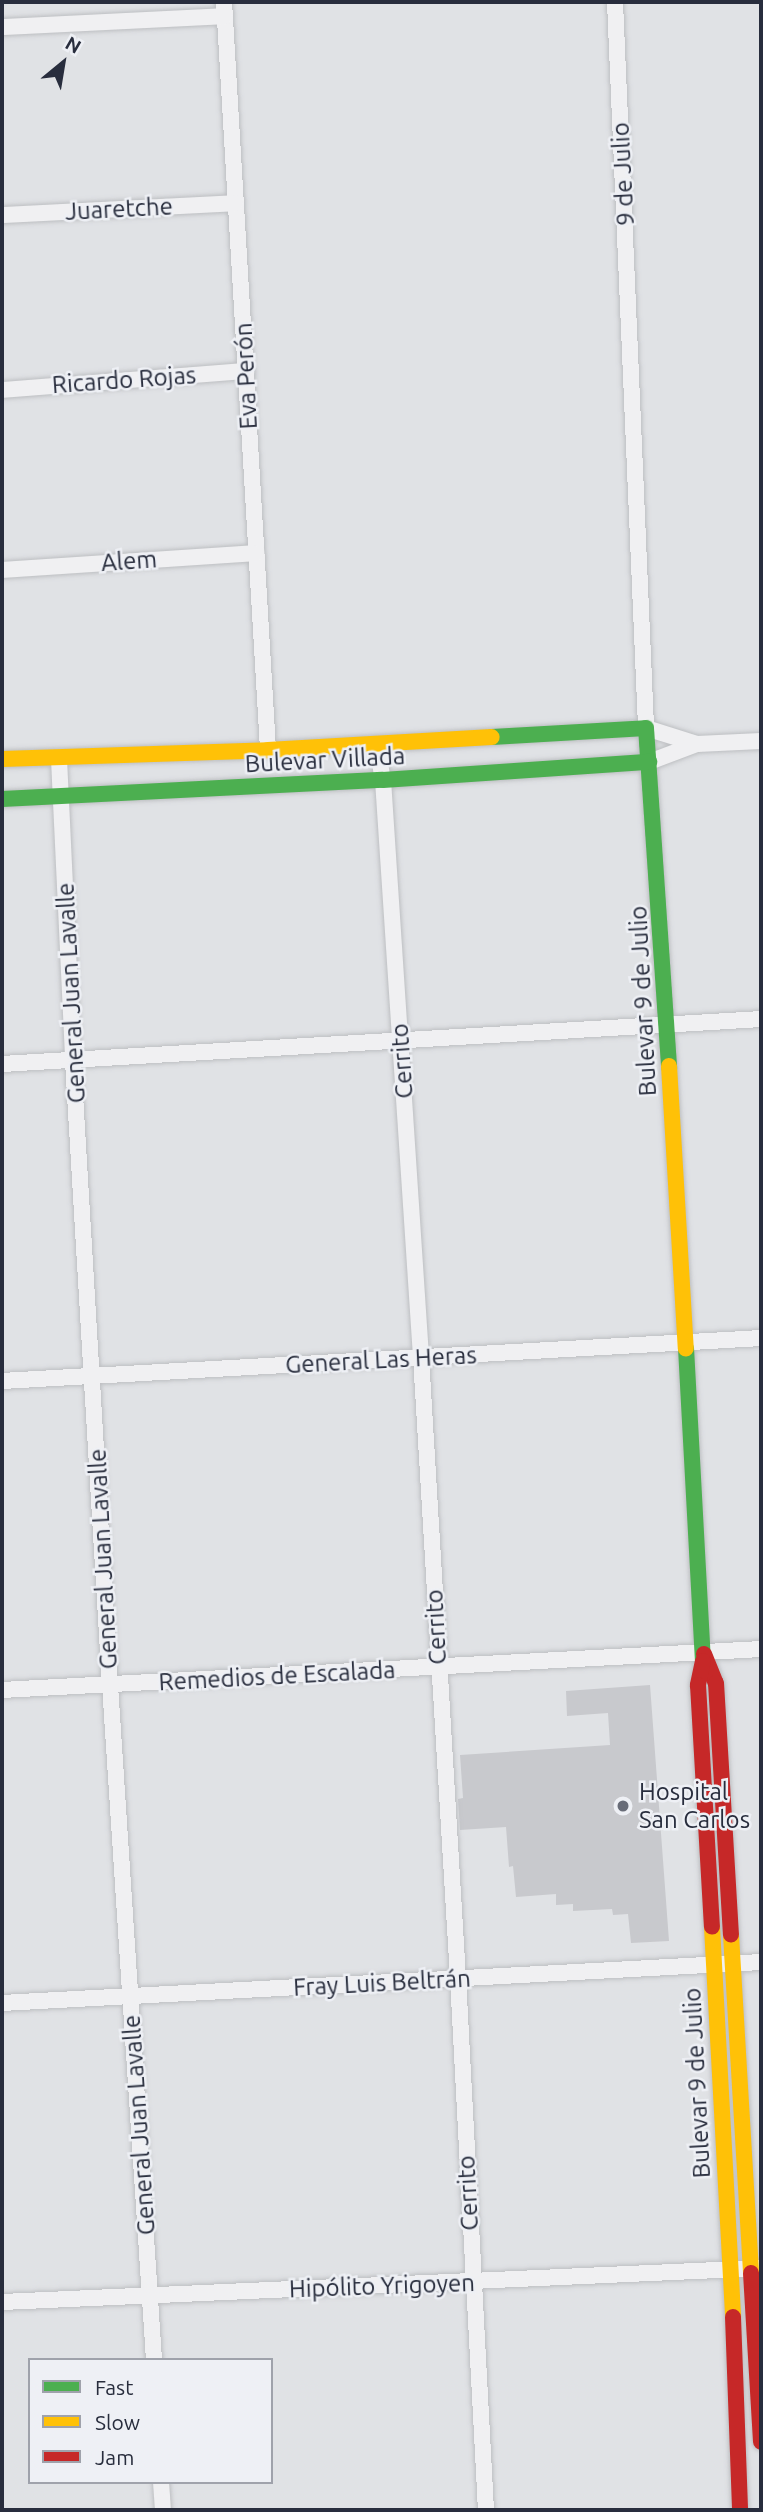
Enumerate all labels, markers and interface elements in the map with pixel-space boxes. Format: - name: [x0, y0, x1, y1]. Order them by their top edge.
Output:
- north arrow: [28, 28, 98, 98]
- text: N: [62, 32, 85, 58]
- street label: 9 de Julio: [606, 122, 640, 226]
- street label: Juaretche: [64, 192, 174, 226]
- street label: Eva Perón: [229, 322, 263, 430]
- street label: Ricardo Rojas: [51, 361, 197, 399]
- street label: Alem: [100, 545, 158, 577]
- street label: Bulevar Villada: [244, 741, 406, 779]
- street label: General Juan Lavalle: [51, 882, 91, 1104]
- street label: Bulevar 9 de Julio: [624, 905, 662, 1097]
- street label: Cerrito: [385, 1022, 419, 1100]
- street label: General Las Heras: [285, 1341, 477, 1379]
- street label: General Juan Lavalle: [83, 1448, 123, 1670]
- street label: Cerrito: [420, 1589, 452, 1665]
- street label: Remedios de Escalada: [158, 1655, 396, 1697]
- place label: Hospital San Carlos: [639, 1778, 750, 1834]
- marker: Hospital San Carlos: [613, 1796, 633, 1816]
- street label: Fray Luis Beltrán: [293, 1964, 471, 2002]
- street label: Bulevar 9 de Julio: [678, 1987, 716, 2179]
- street label: General Juan Lavalle: [117, 2014, 161, 2236]
- street label: Cerrito: [452, 2155, 484, 2231]
- street label: Hipólito Yrigoyen: [289, 2268, 475, 2304]
- legend: [28, 2358, 273, 2484]
- text: Fast: [95, 2375, 133, 2399]
- text: Slow: [95, 2410, 140, 2434]
- text: Jam: [95, 2445, 134, 2469]

